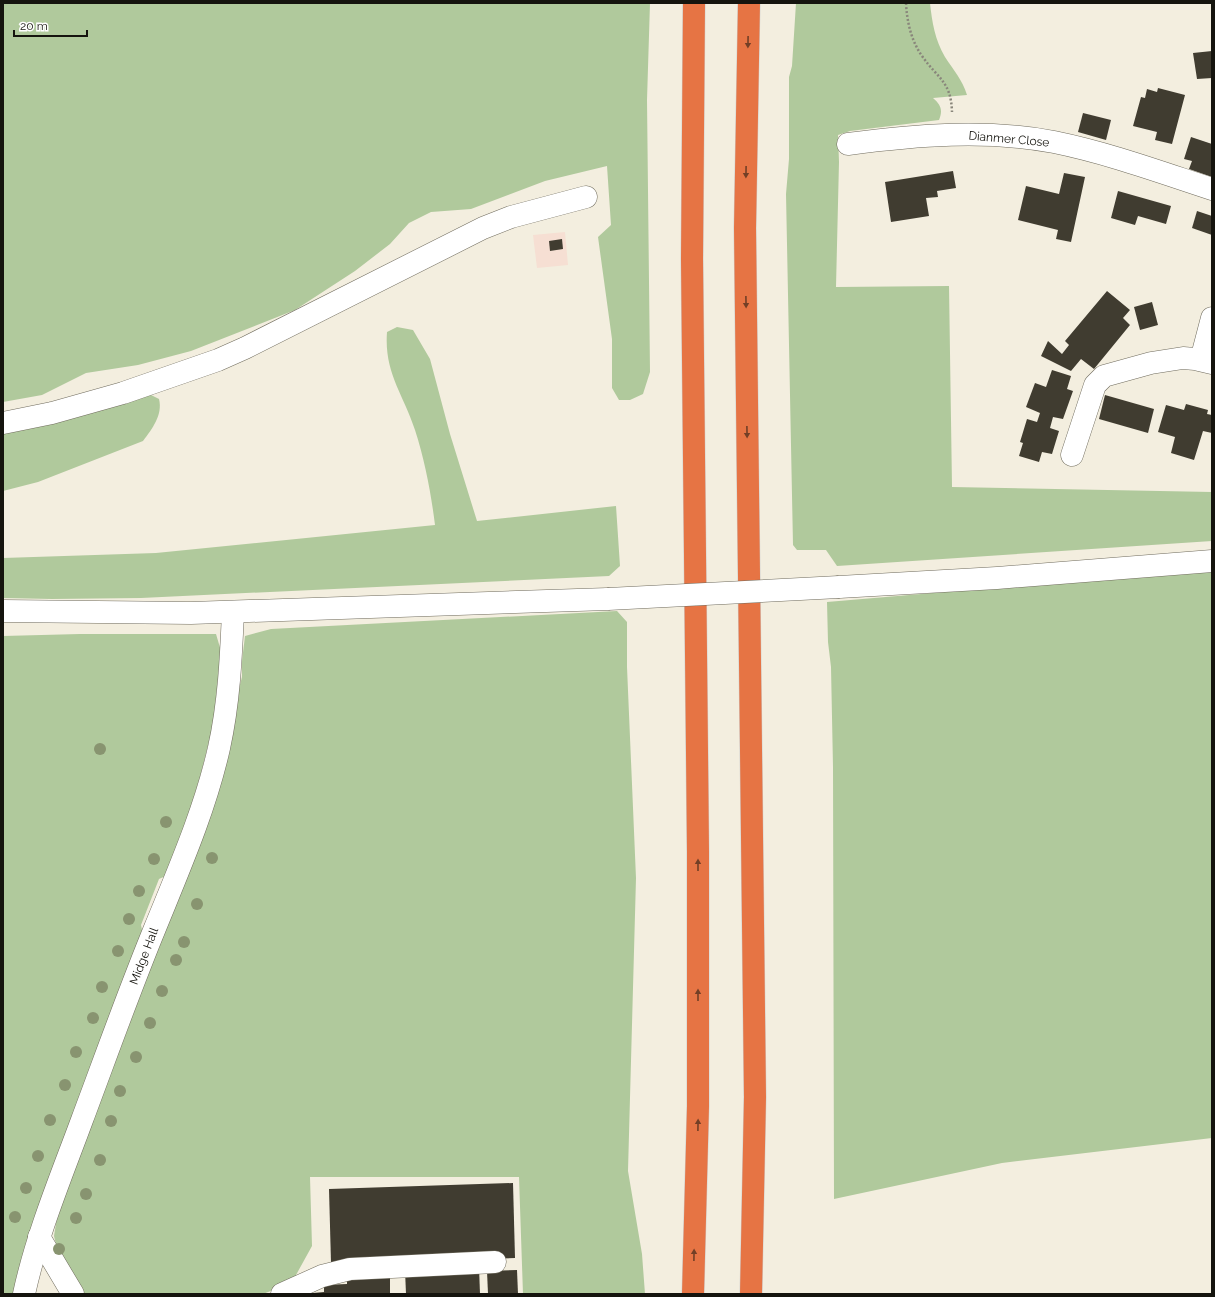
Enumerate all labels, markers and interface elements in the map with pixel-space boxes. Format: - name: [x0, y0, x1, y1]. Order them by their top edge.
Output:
- scale bar: [14, 12, 87, 38]
- text: 20 m: [20, 19, 48, 33]
- one-way arrow: [745, 36, 751, 49]
- street label: Dianmer Close: [968, 128, 1050, 150]
- one-way arrow: [743, 166, 749, 179]
- one-way arrow: [743, 296, 749, 309]
- one-way arrow: [744, 426, 750, 439]
- one-way arrow: [695, 858, 701, 871]
- street label: Midge Hall: [127, 925, 162, 987]
- one-way arrow: [695, 988, 701, 1001]
- one-way arrow: [694, 1119, 701, 1131]
- one-way arrow: [691, 1248, 697, 1261]

